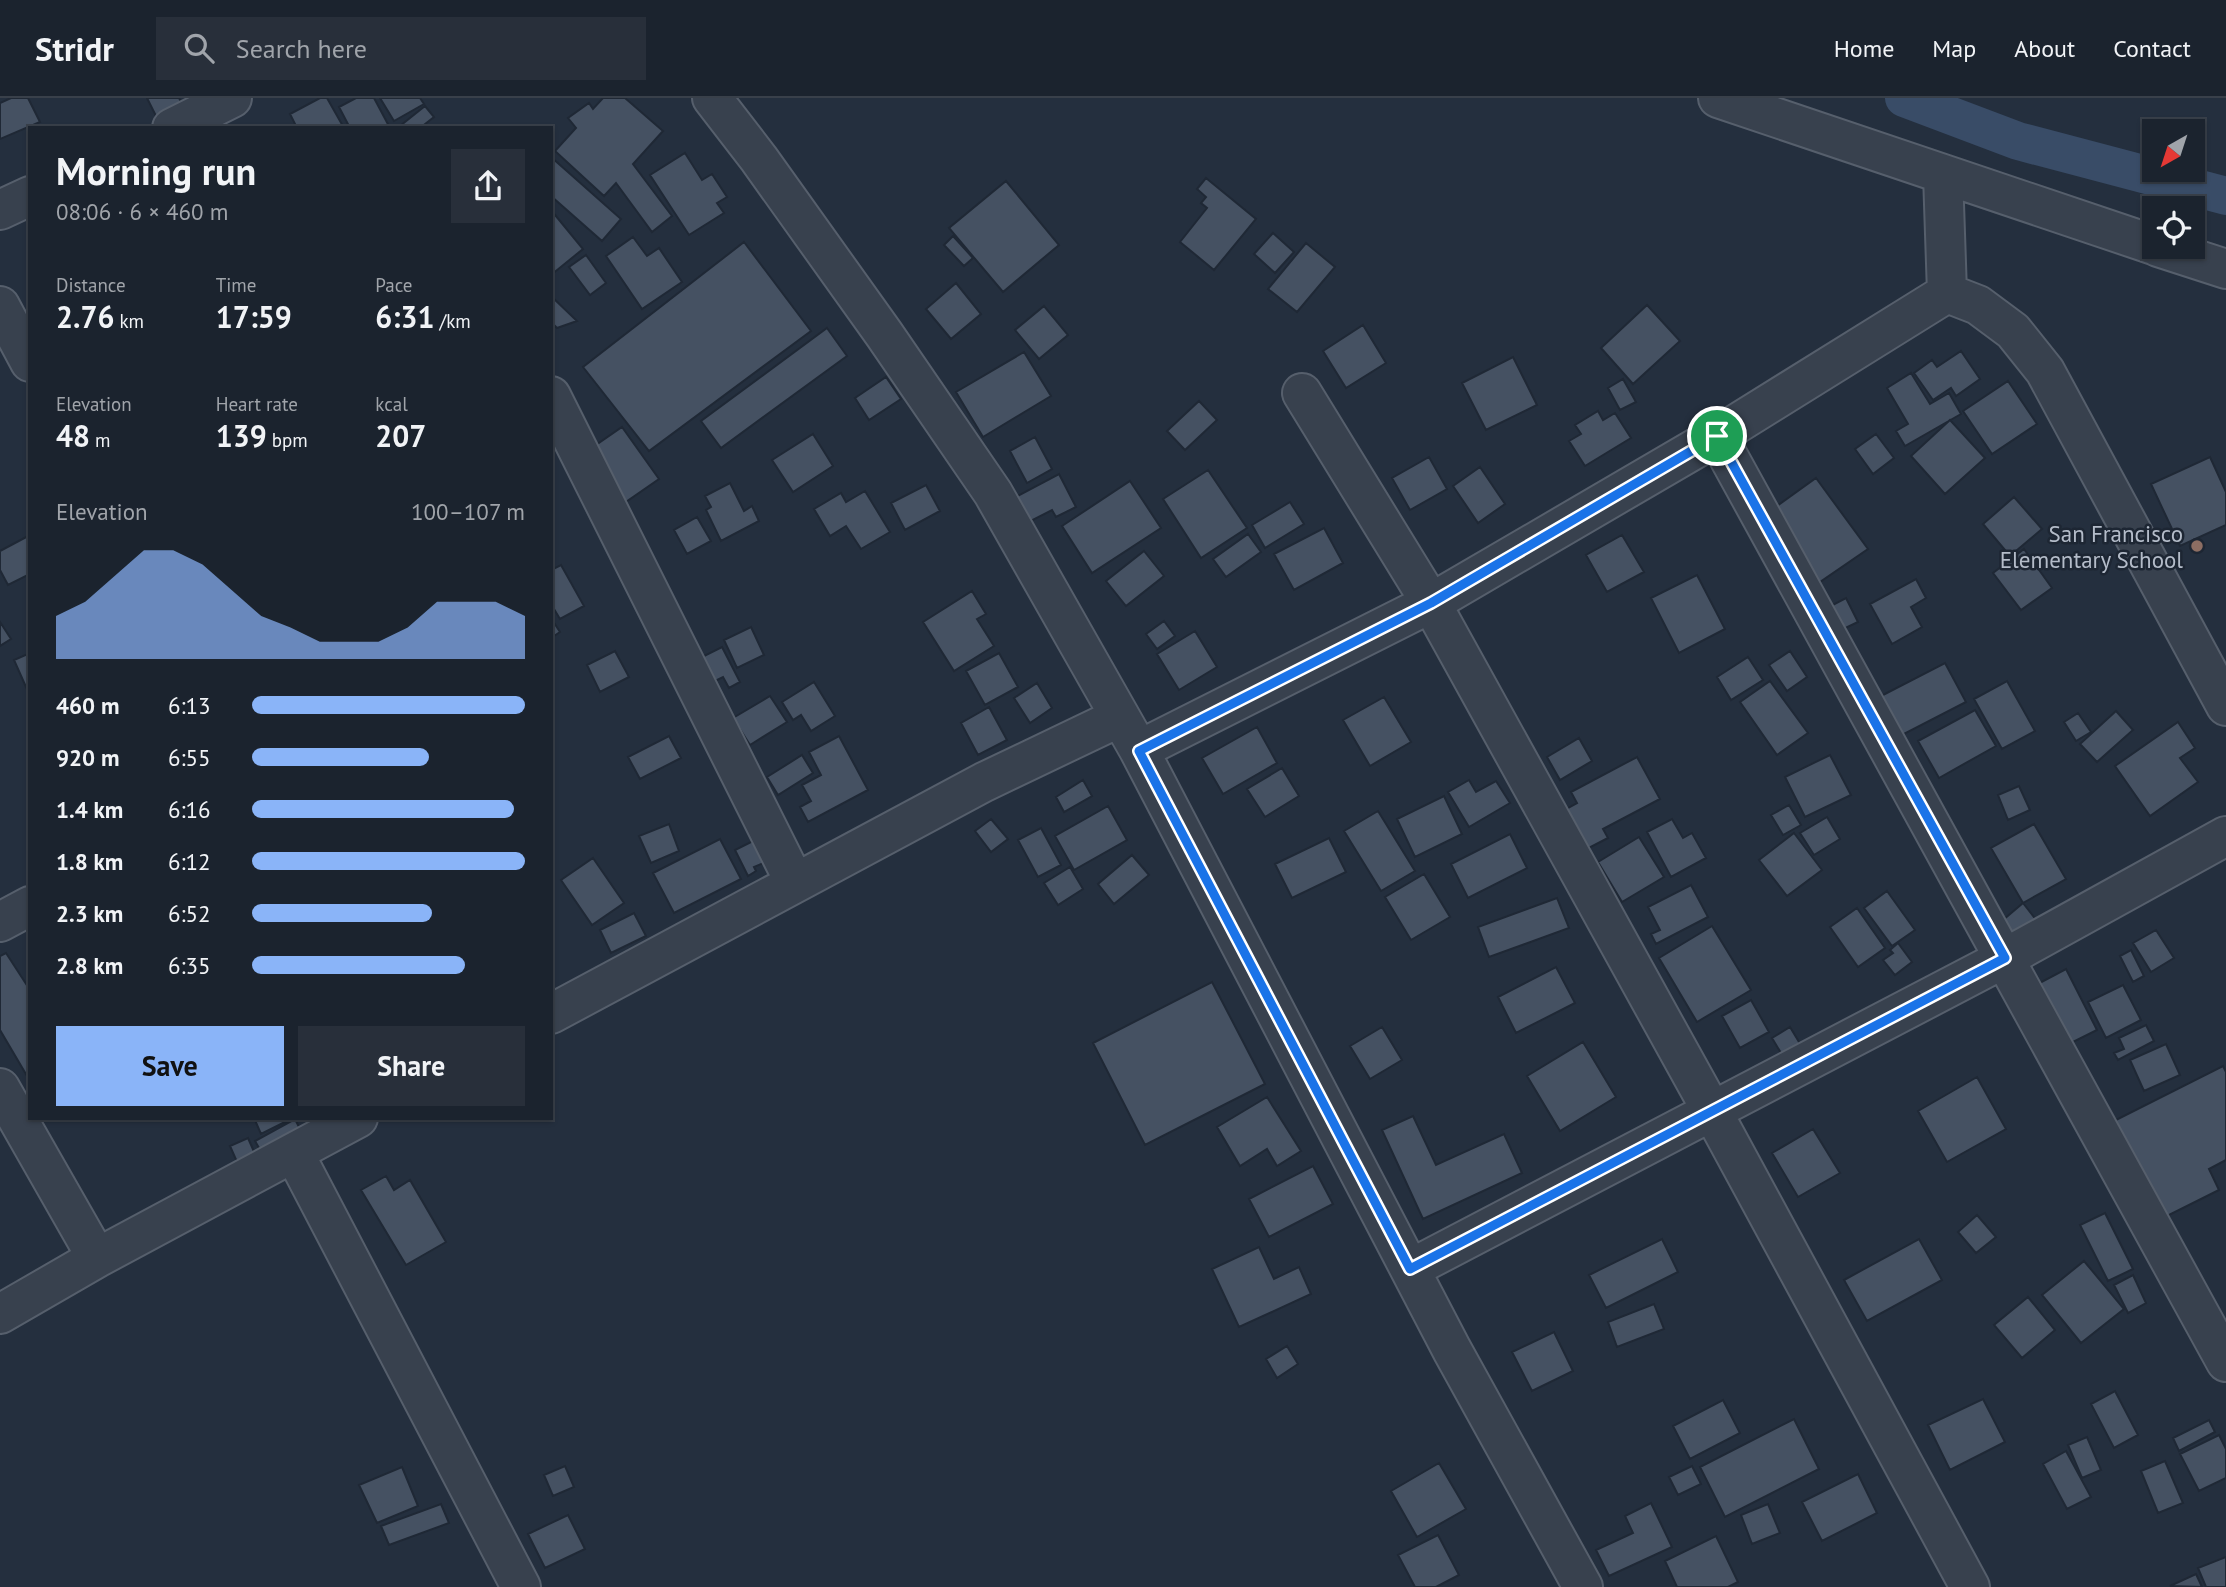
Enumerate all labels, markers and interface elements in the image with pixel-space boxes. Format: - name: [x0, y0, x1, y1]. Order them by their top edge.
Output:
- search box: [156, 17, 646, 80]
- text: Stridr: [35, 27, 114, 70]
- icon: search: [180, 29, 218, 67]
- text: Search here: [236, 32, 367, 65]
- text: Home: [1834, 33, 1894, 64]
- text: Map: [1932, 33, 1976, 64]
- text: About: [2014, 33, 2075, 64]
- text: Contact: [2113, 33, 2191, 64]
- north arrow: [2142, 119, 2205, 182]
- map controls: [2142, 119, 2205, 259]
- text: Morning run: [56, 146, 256, 195]
- button: share: [451, 149, 525, 223]
- button: locate: [2142, 196, 2205, 259]
- text: 08:06 · 6 × 460 m: [56, 197, 228, 226]
- text: Distance: [56, 273, 126, 297]
- text: Time: [216, 273, 256, 297]
- text: Pace: [375, 273, 413, 297]
- text: 2.76: [56, 297, 114, 336]
- text: 17:59: [216, 297, 292, 336]
- text: 6:31: [375, 297, 434, 336]
- text: km: [114, 309, 144, 333]
- text: /km: [434, 309, 471, 333]
- text: Elevation: [56, 392, 132, 416]
- text: Heart rate: [216, 392, 298, 416]
- text: kcal: [375, 392, 408, 416]
- pin: [1687, 406, 1747, 466]
- text: 48: [56, 416, 90, 455]
- text: 139: [216, 416, 267, 455]
- text: 207: [375, 416, 426, 455]
- icon: arrive: [1698, 417, 1736, 455]
- text: m: [90, 428, 111, 452]
- text: bpm: [267, 428, 308, 452]
- text: Elevation: [56, 497, 148, 526]
- text: 100–107 m: [411, 497, 525, 526]
- place label: San Francisco Elementary School: [2000, 519, 2183, 574]
- marker: San Francisco Elementary School: [2189, 538, 2205, 554]
- text: 460 m: [56, 691, 119, 720]
- text: 6:13: [168, 691, 211, 720]
- text: 920 m: [56, 743, 119, 772]
- text: 6:55: [168, 743, 211, 772]
- text: 1.4 km: [56, 795, 123, 824]
- text: 6:16: [168, 795, 211, 824]
- text: 1.8 km: [56, 847, 123, 876]
- text: 6:12: [168, 847, 211, 876]
- text: 2.3 km: [56, 899, 123, 928]
- text: 6:52: [168, 899, 211, 928]
- text: 2.8 km: [56, 951, 123, 980]
- text: 6:35: [168, 951, 211, 980]
- button: Save: [56, 1026, 284, 1106]
- button: Share: [298, 1026, 525, 1106]

